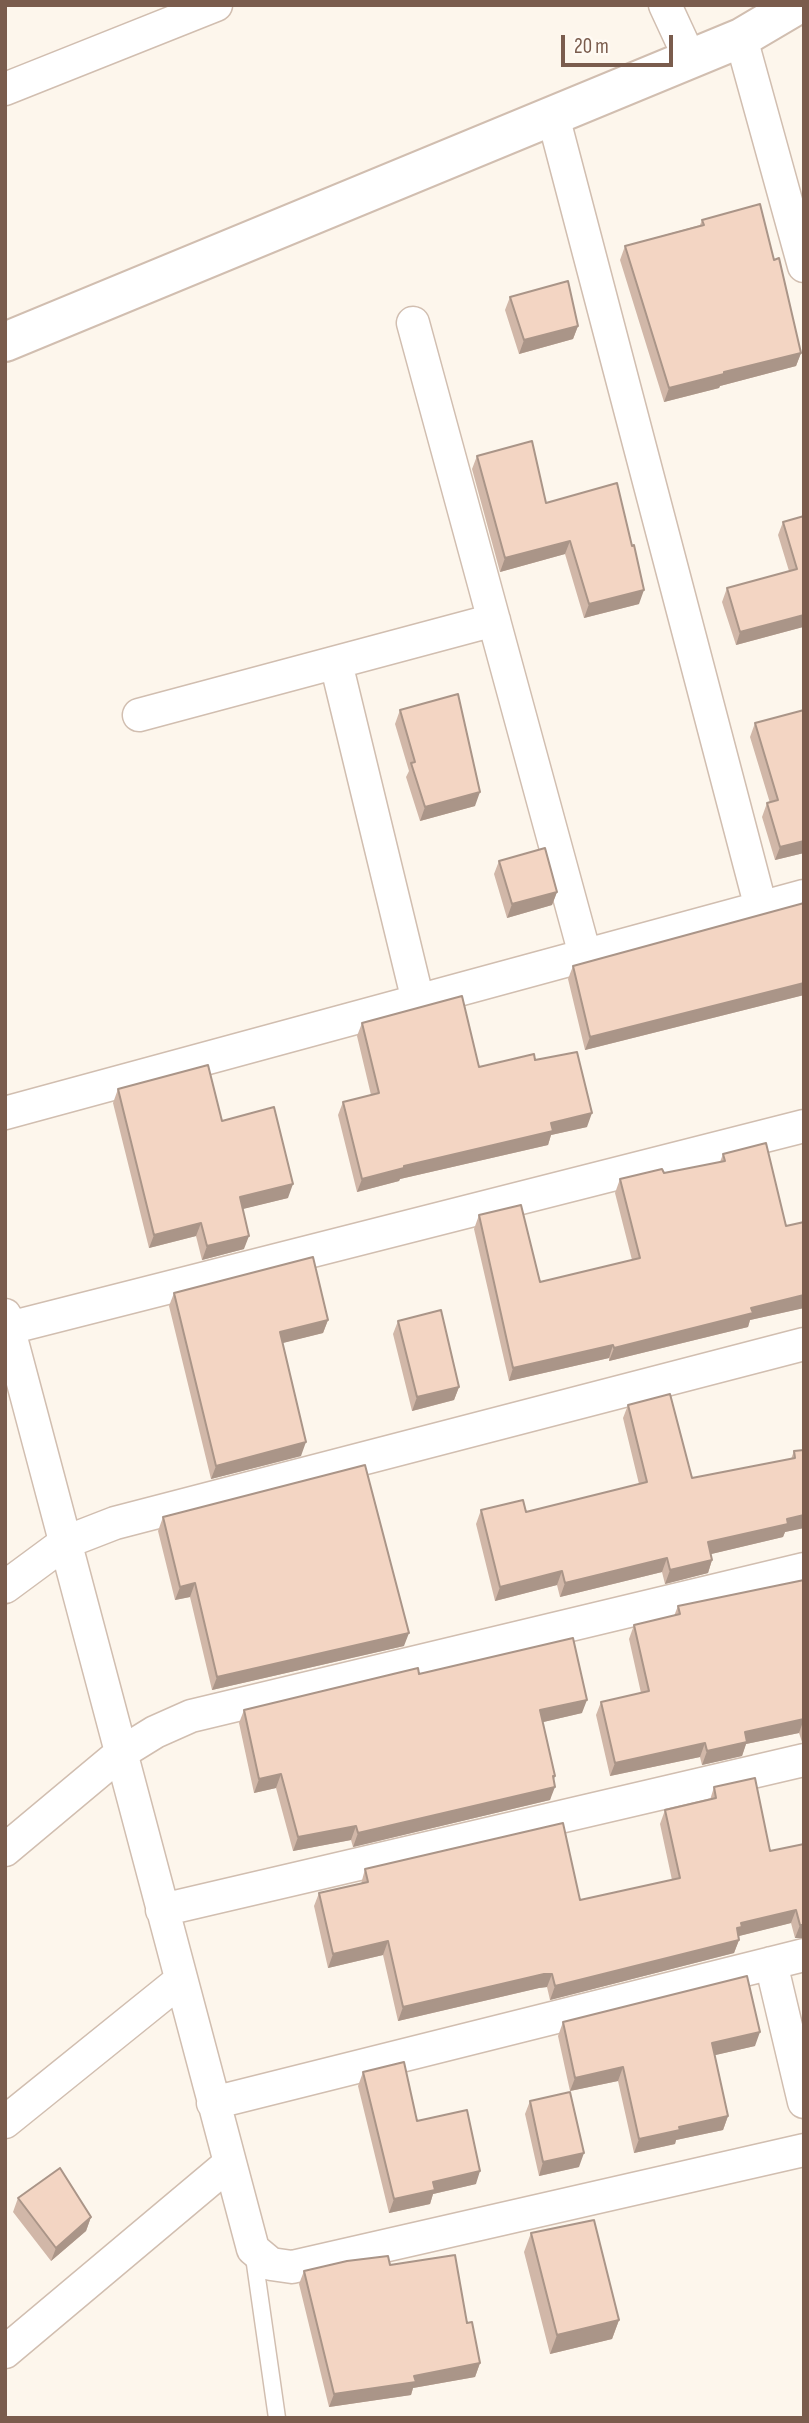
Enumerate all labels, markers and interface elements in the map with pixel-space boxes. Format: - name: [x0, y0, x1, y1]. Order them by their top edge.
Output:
- scale bar: [564, 21, 676, 65]
- text: 20 m: [574, 34, 609, 59]

